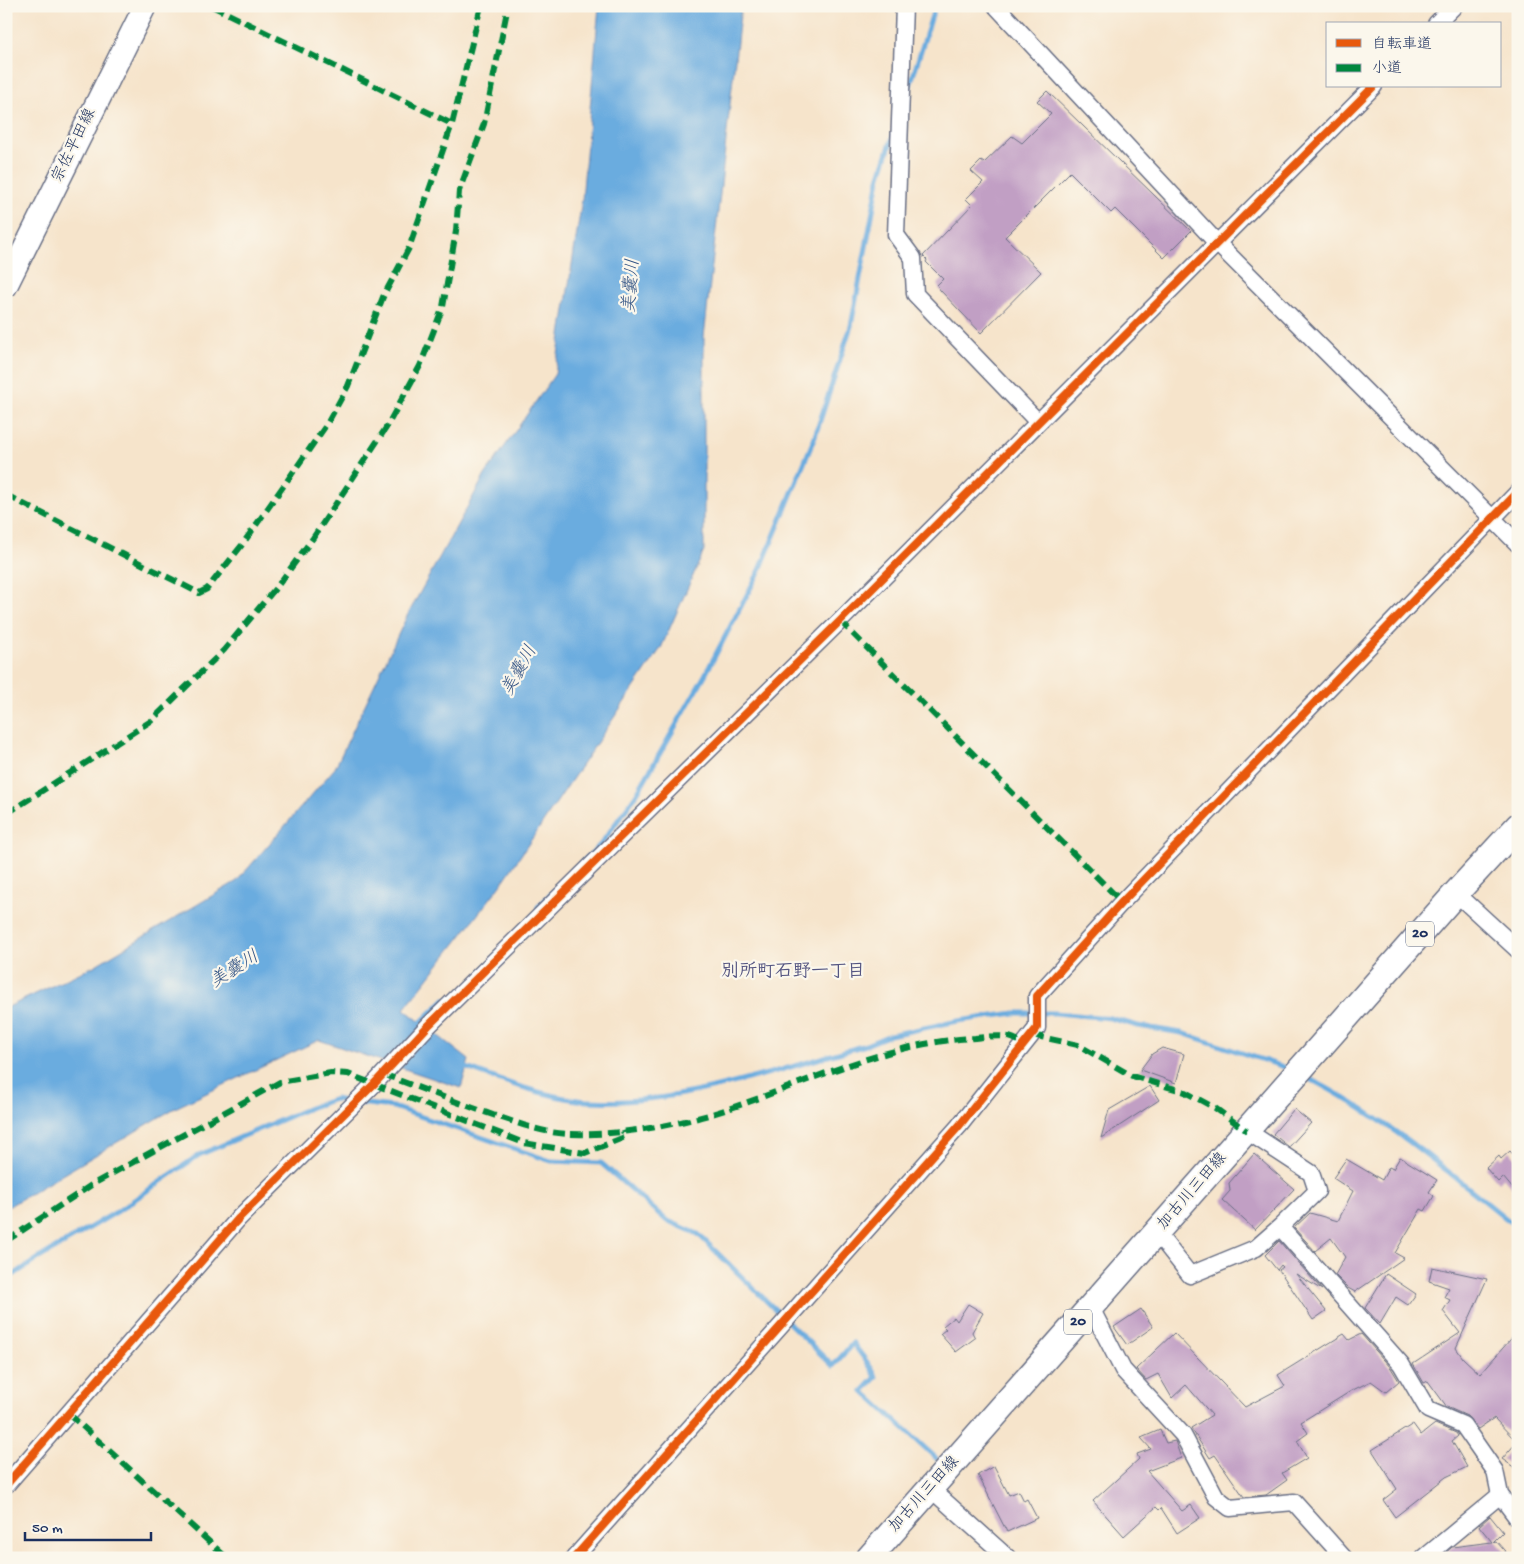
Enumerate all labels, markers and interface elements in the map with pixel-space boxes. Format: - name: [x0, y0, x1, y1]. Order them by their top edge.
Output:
- legend: [1326, 22, 1502, 88]
- text: 自転車道: [1372, 35, 1432, 54]
- text: 小道: [1372, 60, 1402, 78]
- street label: 宗佐平田線: [47, 105, 101, 186]
- water label: 美嚢川: [618, 258, 645, 314]
- water label: 美嚢川: [497, 642, 542, 700]
- road number: 20: [1406, 922, 1434, 946]
- water label: 美嚢川: [206, 946, 263, 993]
- district label: 別所町石野一丁目: [721, 961, 865, 983]
- street label: 加古川三田線: [1153, 1148, 1232, 1234]
- road number: 20: [1064, 1310, 1092, 1334]
- street label: 加古川三田線: [884, 1452, 964, 1537]
- scale bar: [25, 1509, 151, 1541]
- text: 50 m: [32, 1520, 63, 1538]

